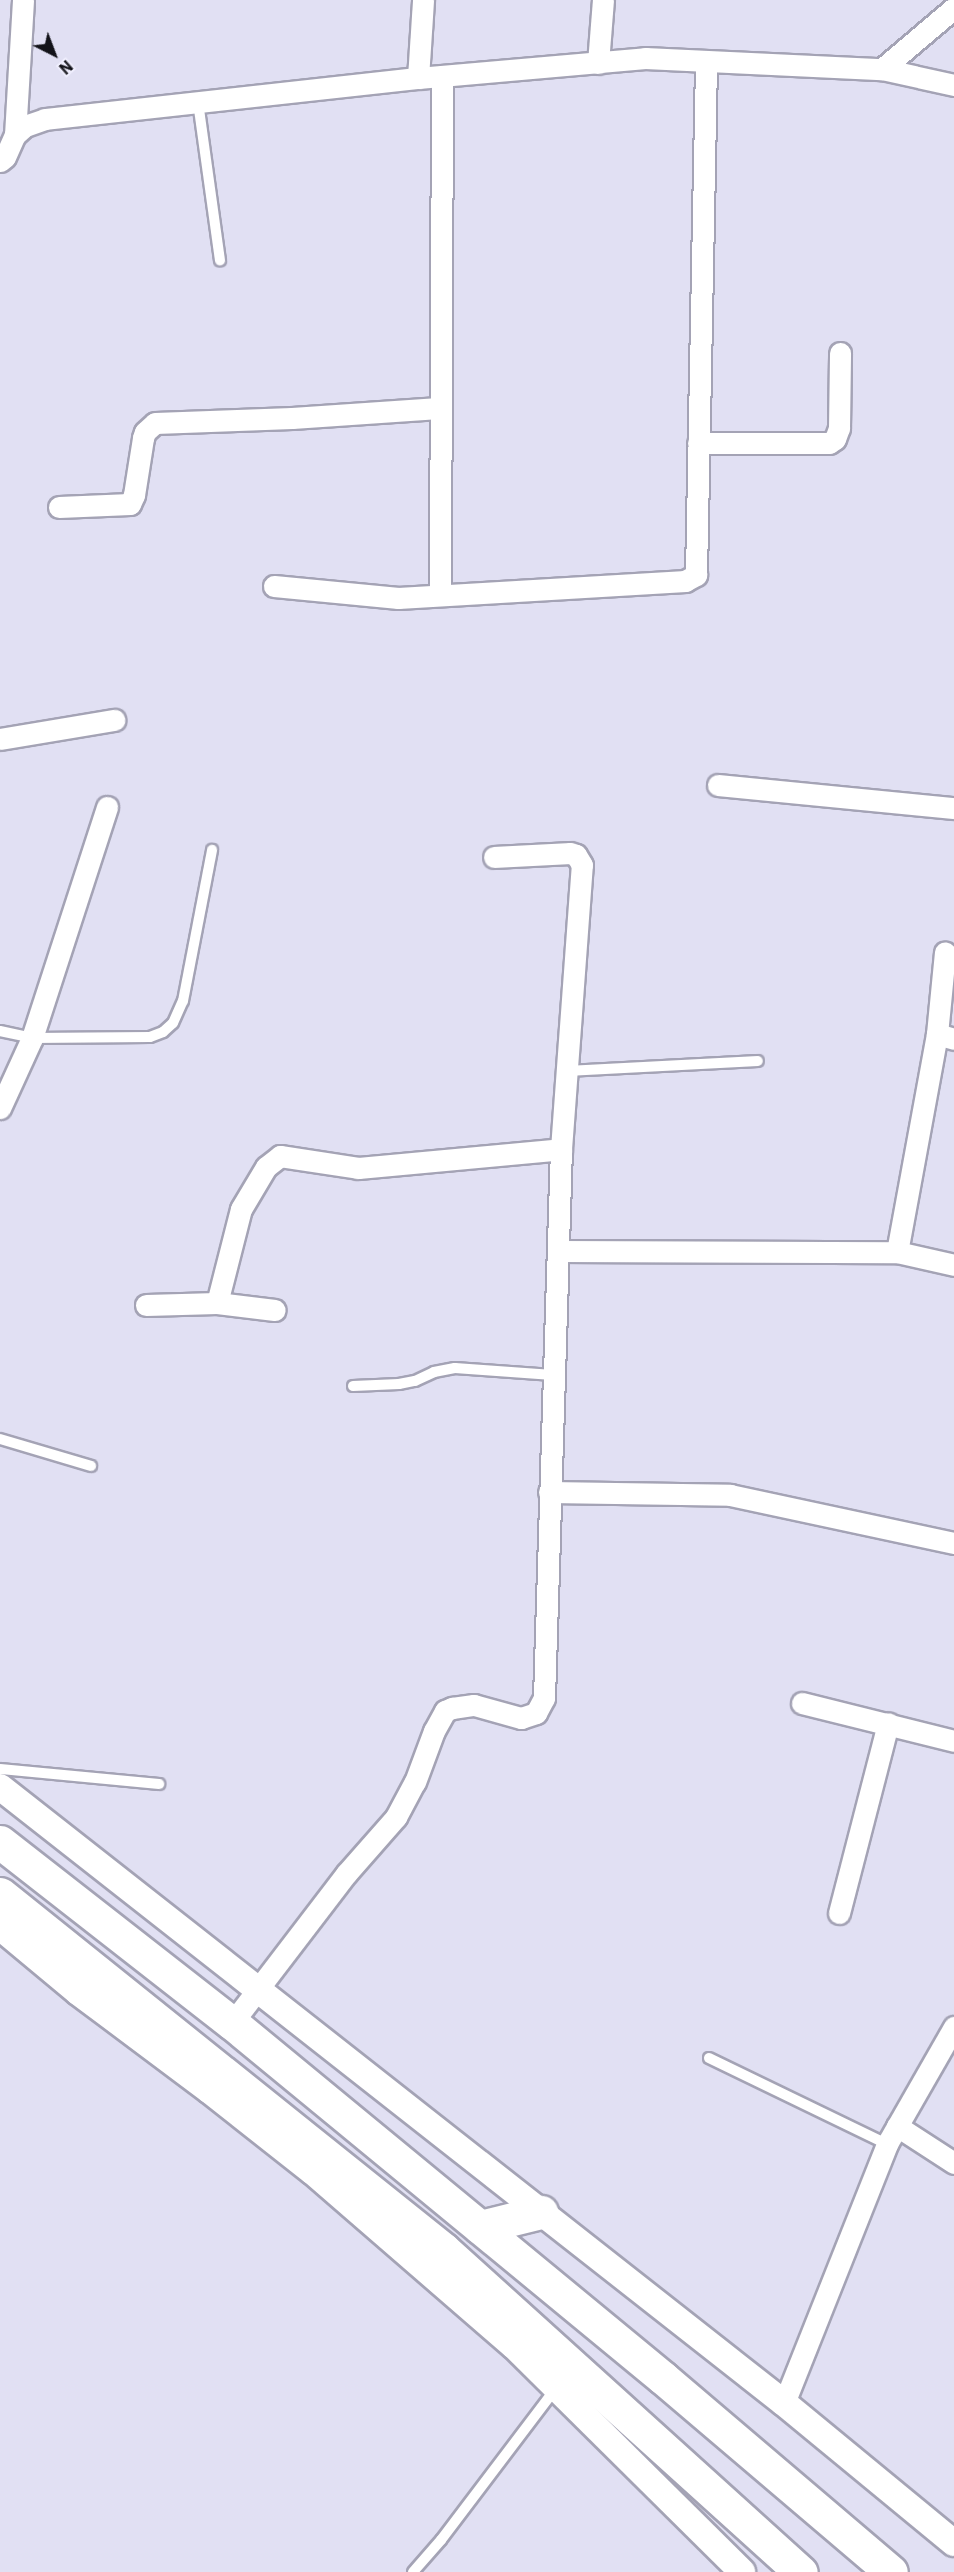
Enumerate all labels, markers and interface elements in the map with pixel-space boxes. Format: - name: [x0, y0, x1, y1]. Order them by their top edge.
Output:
- north arrow: [24, 24, 84, 84]
- text: N: [55, 56, 77, 79]

